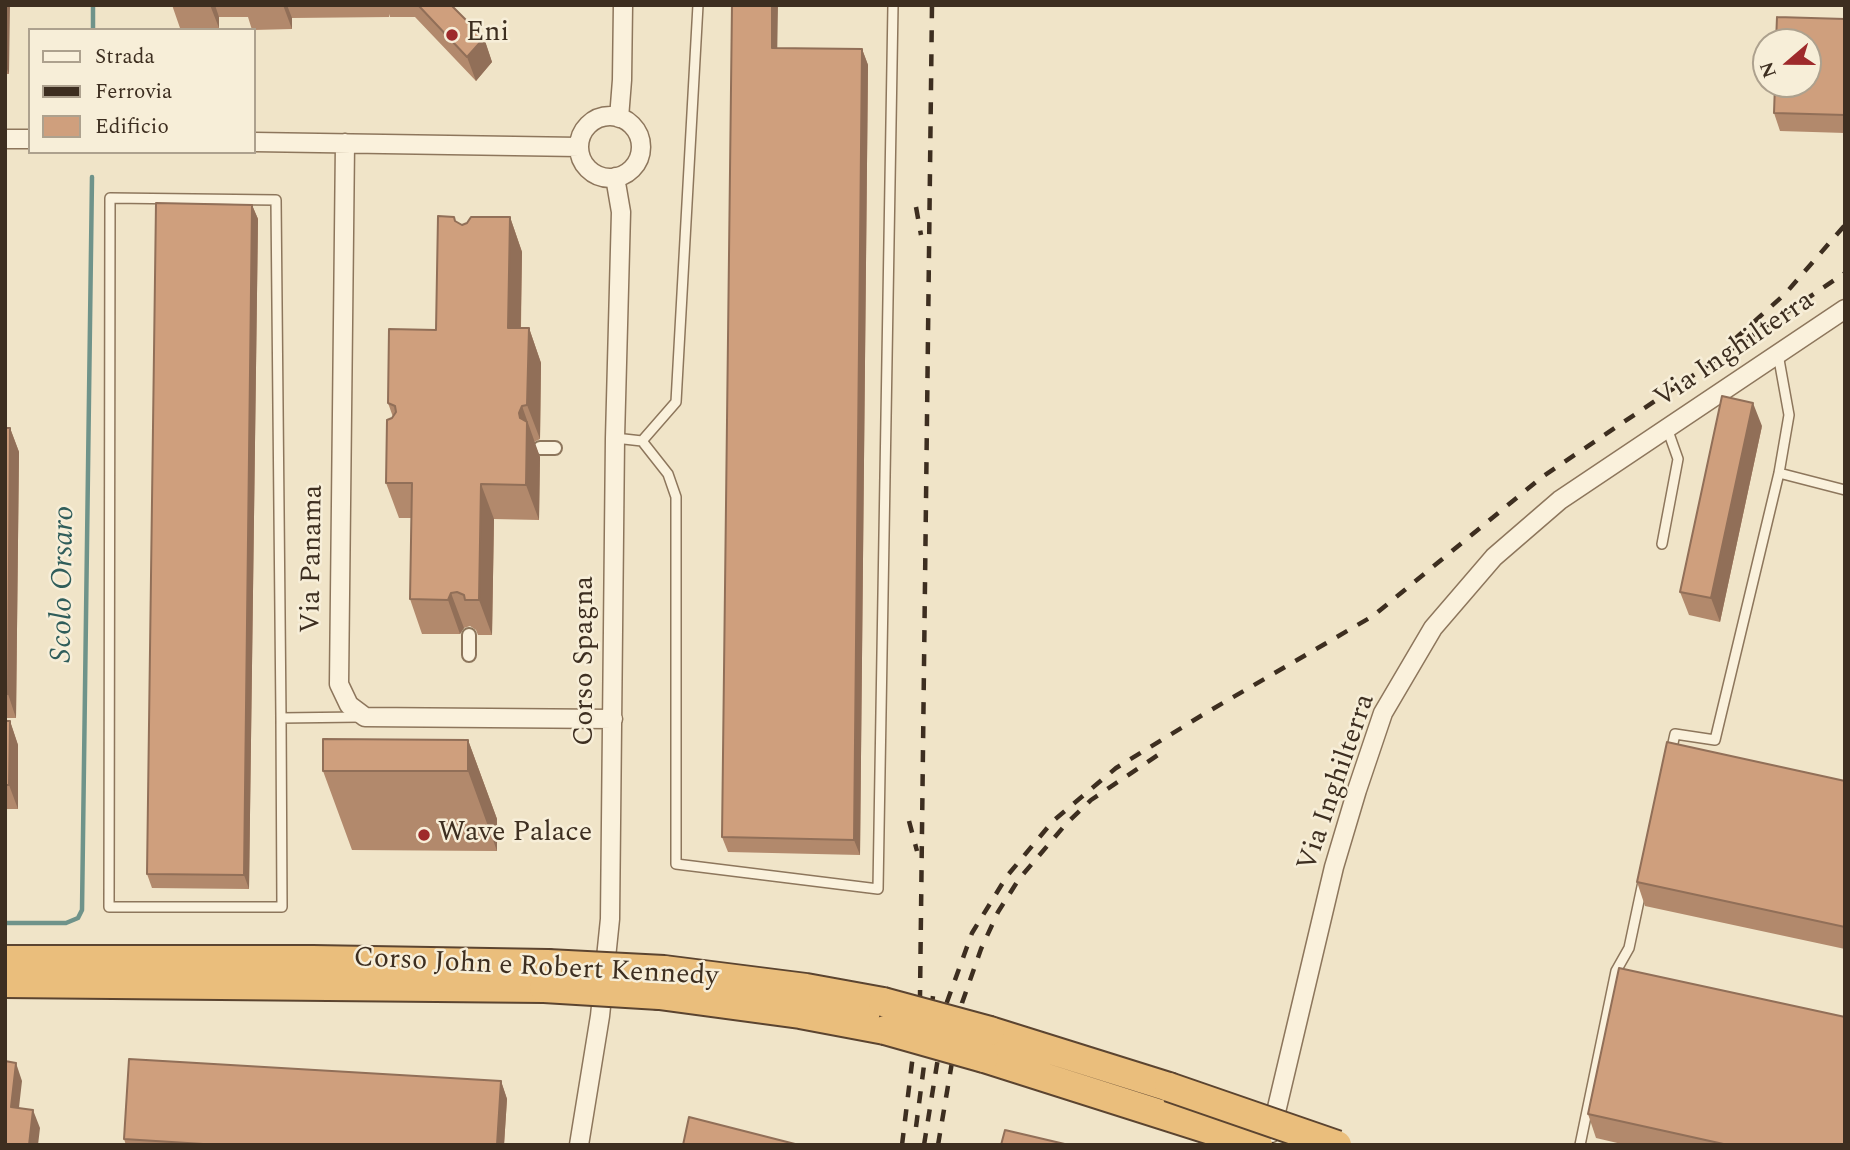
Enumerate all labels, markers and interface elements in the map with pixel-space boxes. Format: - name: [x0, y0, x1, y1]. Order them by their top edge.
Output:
- place label: Eni: [466, 18, 509, 52]
- marker: Eni: [444, 27, 460, 43]
- legend: [28, 28, 256, 154]
- north arrow: [1752, 28, 1822, 98]
- text: Strada: [95, 41, 155, 73]
- text: N: [1752, 57, 1785, 82]
- text: Ferrovia: [95, 76, 172, 108]
- text: Edificio: [95, 111, 169, 143]
- street label: Via Inghilterra: [1649, 285, 1821, 417]
- street label: Via Panama: [296, 484, 332, 634]
- water label: Scolo Orsaro: [46, 505, 84, 663]
- street label: Corso Spagna: [570, 576, 604, 746]
- street label: Via Inghilterra: [1292, 690, 1384, 876]
- place label: Wave Palace: [438, 818, 592, 852]
- marker: Wave Palace: [416, 827, 432, 843]
- street label: Corso John e Robert Kennedy: [353, 943, 719, 995]

